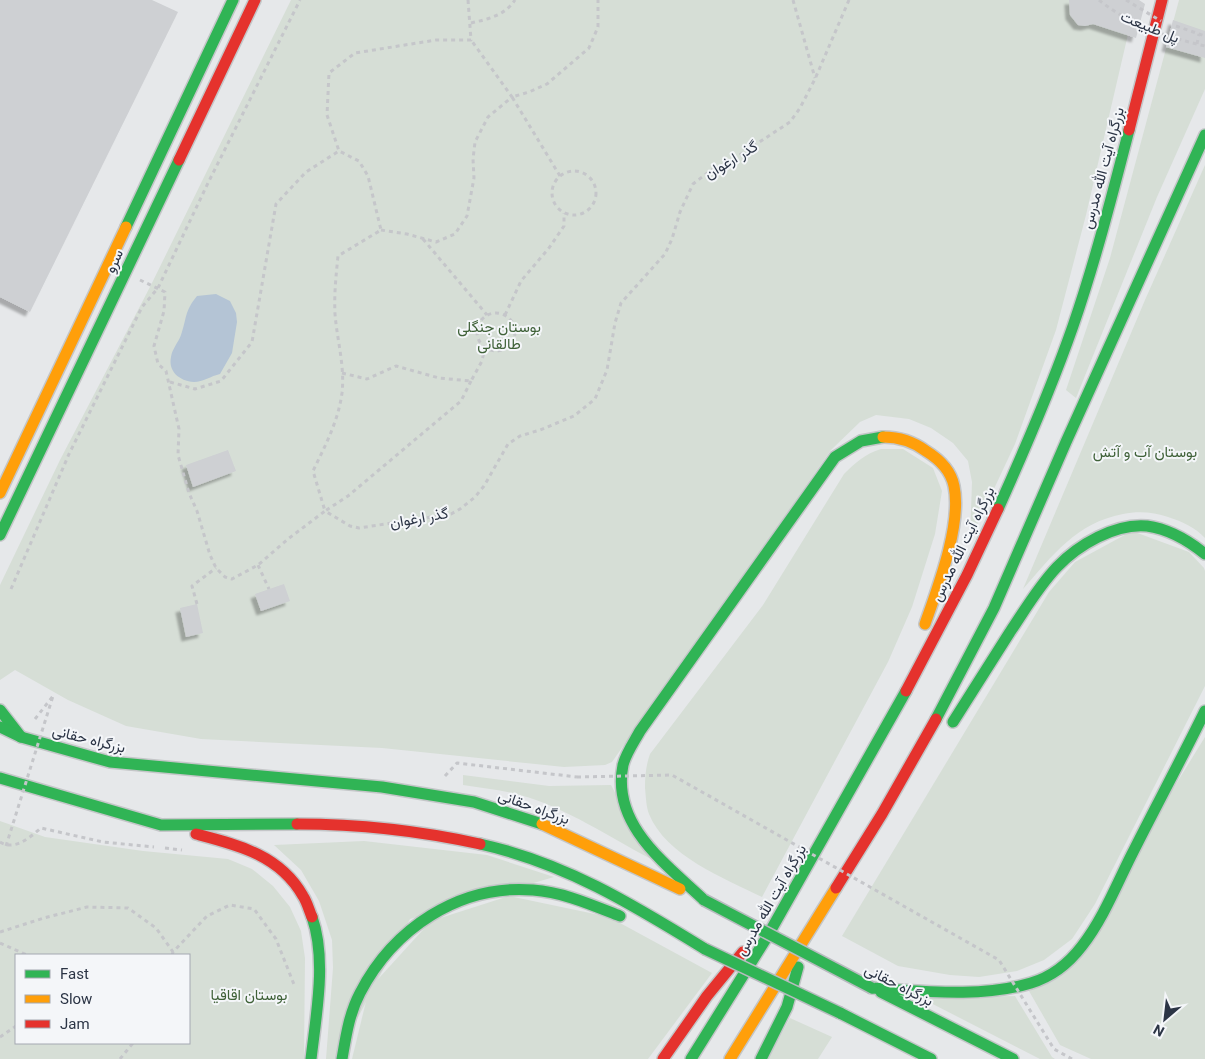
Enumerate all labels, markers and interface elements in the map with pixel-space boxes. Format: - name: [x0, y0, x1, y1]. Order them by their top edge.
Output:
- street label: پل طبیعت: [1118, 7, 1182, 48]
- street label: بزرگراه آیت الله مدرس: [1078, 105, 1129, 231]
- street label: گذر ارغوان: [701, 137, 761, 183]
- street label: سرو: [101, 246, 127, 276]
- park label: بوستان جنگلی طالقانی: [457, 318, 541, 354]
- park label: بوستان آب و آتش: [1093, 443, 1197, 462]
- street label: بزرگراه آیت الله مدرس: [927, 484, 999, 605]
- street label: گذر ارغوان: [388, 504, 450, 532]
- street label: بزرگراه حقانی: [50, 721, 127, 758]
- street label: بزرگراه حقانی: [495, 786, 572, 829]
- street label: بزرگراه آیت الله مدرس: [732, 841, 811, 959]
- legend: [15, 954, 190, 1044]
- street label: بزرگراه حقانی: [861, 960, 936, 1011]
- text: Fast: [60, 965, 89, 983]
- park label: بوستان اقاقیا: [211, 986, 287, 1004]
- text: Slow: [60, 990, 92, 1008]
- north arrow: [1140, 994, 1190, 1044]
- text: Jam: [60, 1015, 90, 1033]
- text: N: [1151, 1021, 1167, 1040]

